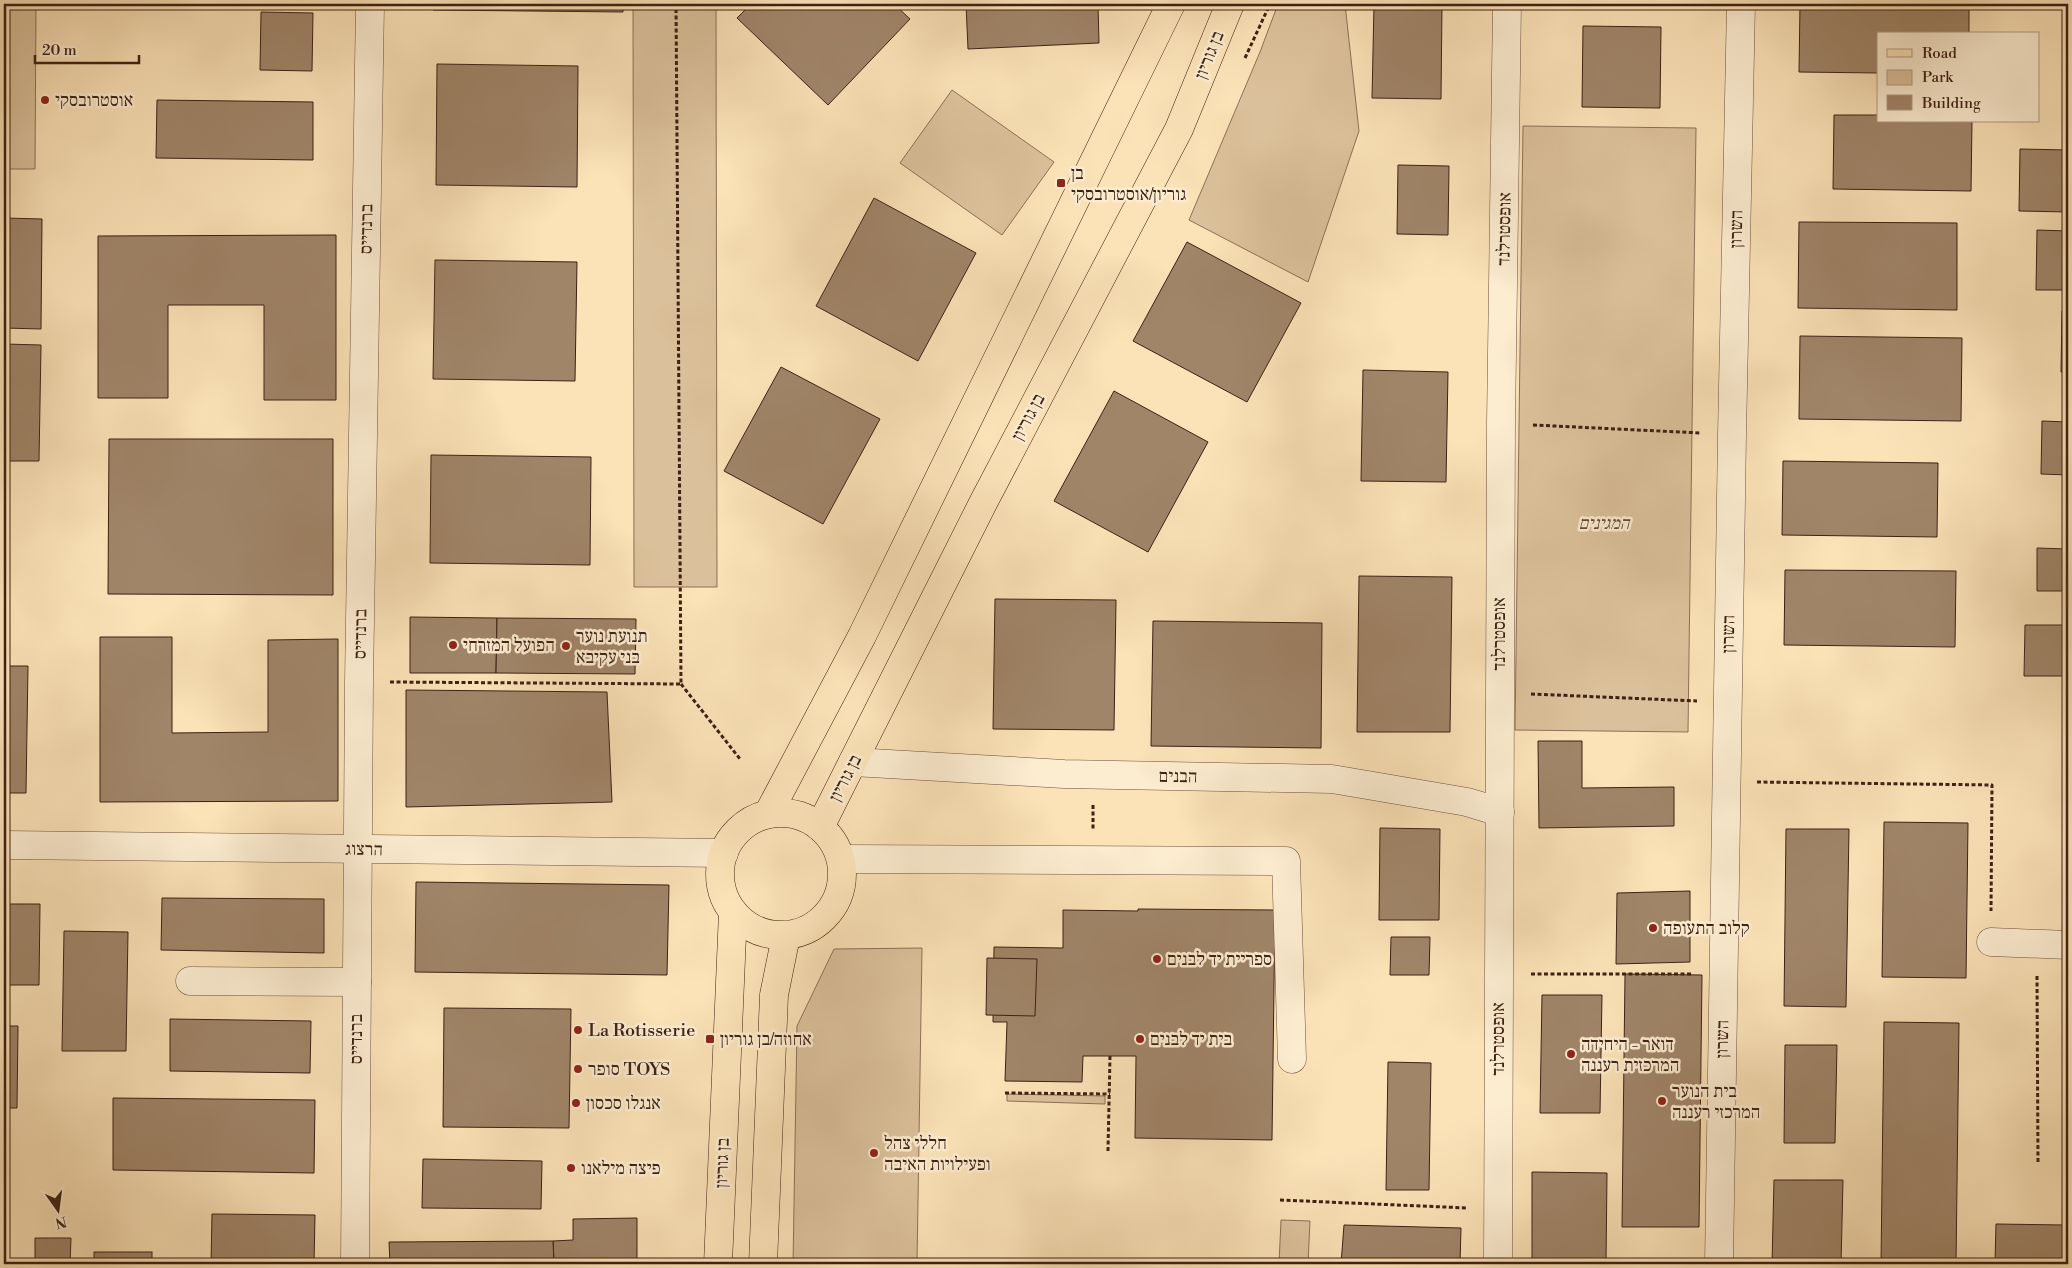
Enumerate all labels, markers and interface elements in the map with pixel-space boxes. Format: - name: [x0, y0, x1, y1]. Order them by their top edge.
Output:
- street label: בן גוריון: [1189, 27, 1230, 83]
- scale bar: [35, 32, 139, 64]
- legend: [1877, 32, 2040, 122]
- text: 20 m: [42, 41, 77, 60]
- text: Road: [1922, 44, 1957, 63]
- text: Park: [1922, 68, 1954, 87]
- place label: אוסטרובסקי: [55, 89, 133, 112]
- marker: אוסטרובסקי: [39, 94, 51, 106]
- text: Building: [1921, 94, 1981, 113]
- place label: בן גוריון/אוסטרובסקי: [1071, 162, 1186, 206]
- marker: בן גוריון/אוסטרובסקי: [1055, 177, 1067, 189]
- street label: אופסטרלנד: [1492, 192, 1517, 266]
- street label: ברנדייס: [355, 203, 378, 254]
- street label: השרון: [1725, 210, 1748, 248]
- street label: בן גוריון: [1007, 389, 1051, 445]
- park label: המגינים: [1579, 512, 1631, 535]
- street label: אופסטרלנד: [1488, 597, 1511, 671]
- street label: ברנדייס: [349, 608, 372, 659]
- street label: השרון: [1717, 615, 1740, 653]
- place label: תנועת נוער בני עקיבא: [576, 625, 648, 669]
- place label: הפועל המזרחי: [463, 634, 555, 657]
- marker: הפועל המזרחי: [447, 639, 459, 651]
- marker: תנועת נוער בני עקיבא: [560, 640, 572, 652]
- street label: בן גוריון: [824, 750, 867, 806]
- street label: הבנים: [1158, 765, 1198, 788]
- street label: הרצוג: [345, 838, 383, 861]
- place label: קלוב התעופה: [1663, 917, 1750, 940]
- marker: קלוב התעופה: [1647, 922, 1659, 934]
- place label: ספריית יד לבנים: [1167, 948, 1272, 971]
- marker: ספריית יד לבנים: [1151, 953, 1163, 965]
- street label: אופסטרלנד: [1487, 1002, 1510, 1076]
- street label: ברנדייס: [345, 1014, 368, 1064]
- place label: La Rotisserie: [588, 1019, 695, 1042]
- street label: השרון: [1711, 1020, 1734, 1058]
- marker: La Rotisserie: [572, 1024, 584, 1036]
- place label: אחוזה/בן גוריון: [720, 1028, 812, 1051]
- place label: בית יד לבנים: [1150, 1028, 1232, 1051]
- marker: אחוזה/בן גוריון: [704, 1033, 716, 1045]
- marker: בית יד לבנים: [1134, 1033, 1146, 1045]
- place label: דואר - היחידה המרכזית רעננה: [1581, 1033, 1679, 1077]
- marker: דואר - היחידה המרכזית רעננה: [1565, 1048, 1577, 1060]
- place label: סופר TOYS: [588, 1058, 670, 1081]
- marker: סופר TOYS: [572, 1063, 584, 1075]
- place label: בית הנוער המרכזי רעננה: [1672, 1080, 1760, 1124]
- place label: אנגלו סכסון: [586, 1092, 661, 1115]
- marker: בית הנוער המרכזי רעננה: [1656, 1095, 1668, 1107]
- marker: אנגלו סכסון: [570, 1097, 582, 1109]
- place label: חללי צהל ופעילויות האיבה: [884, 1132, 991, 1176]
- street label: בן גוריון: [710, 1137, 735, 1188]
- marker: חללי צהל ופעילויות האיבה: [868, 1147, 880, 1159]
- place label: פיצה מילאנו: [581, 1157, 661, 1180]
- marker: פיצה מילאנו: [565, 1162, 577, 1174]
- north arrow: [32, 1186, 82, 1236]
- text: N: [53, 1212, 68, 1232]

